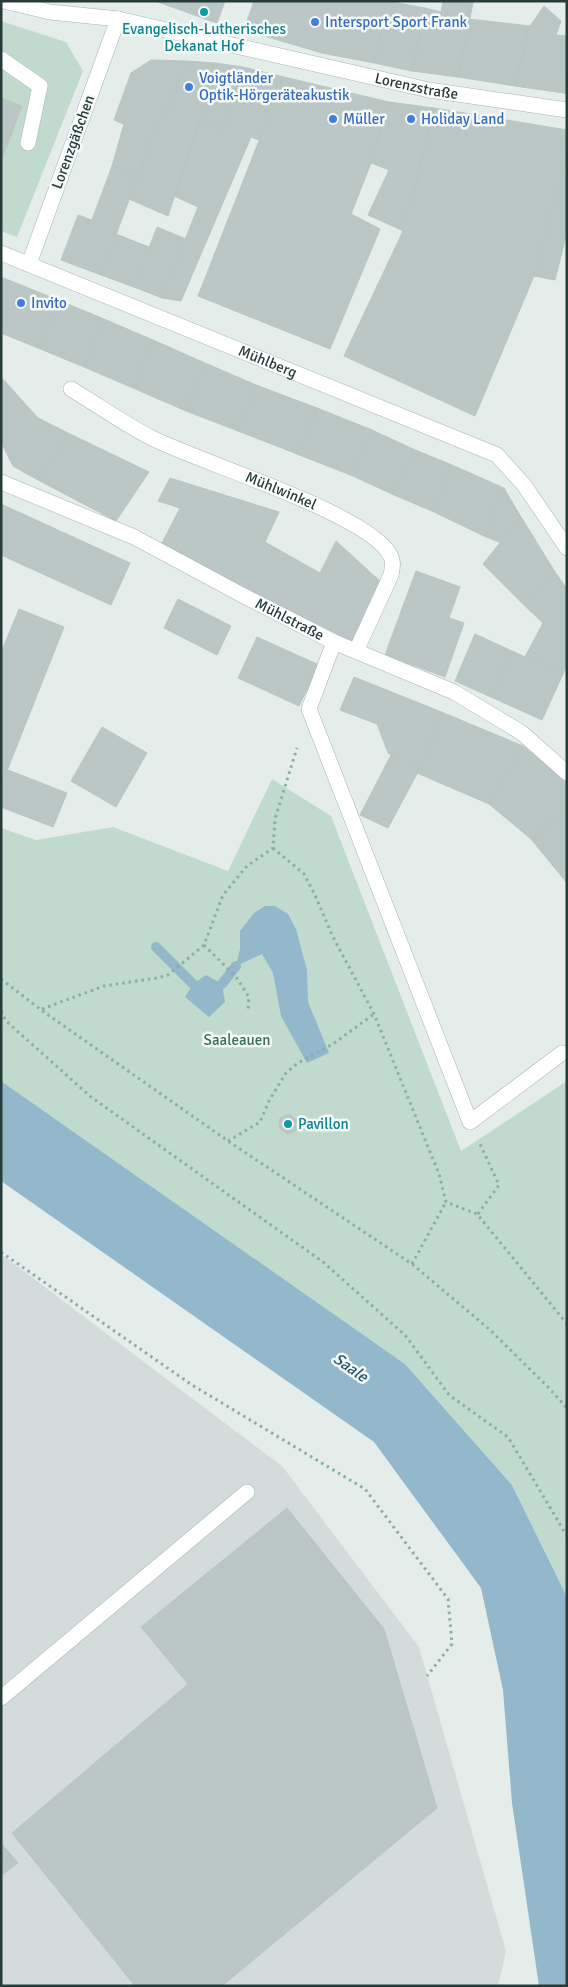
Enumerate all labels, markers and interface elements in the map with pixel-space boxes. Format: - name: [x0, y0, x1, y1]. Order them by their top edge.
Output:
- marker: Evangelisch-Lutherisches Dekanat Hof: [198, 6, 210, 18]
- place label: Intersport Sport Frank: [325, 13, 468, 31]
- marker: Intersport Sport Frank: [309, 16, 321, 28]
- place label: Evangelisch-Lutherisches Dekanat Hof: [122, 20, 286, 55]
- place label: Voigtländer Optik-Hörgeräteakustik: [199, 69, 350, 104]
- street label: Lorenzstraße: [373, 69, 459, 103]
- marker: Voigtländer Optik-Hörgeräteakustik: [183, 81, 195, 93]
- street label: Lorenzgäßchen: [48, 93, 98, 191]
- place label: Müller: [343, 110, 385, 128]
- place label: Holiday Land: [421, 110, 504, 128]
- marker: Müller: [327, 113, 339, 125]
- marker: Holiday Land: [405, 113, 417, 125]
- place label: Invito: [31, 294, 67, 312]
- marker: Invito: [15, 297, 27, 309]
- street label: Mühlberg: [236, 342, 300, 382]
- street label: Mühlwinkel: [243, 468, 319, 513]
- street label: Mühlstraße: [252, 594, 327, 644]
- park label: Saaleauen: [204, 1031, 270, 1049]
- place label: Pavillon: [298, 1115, 349, 1133]
- marker: Pavillon: [282, 1118, 294, 1130]
- water label: Saale: [329, 1349, 372, 1387]

